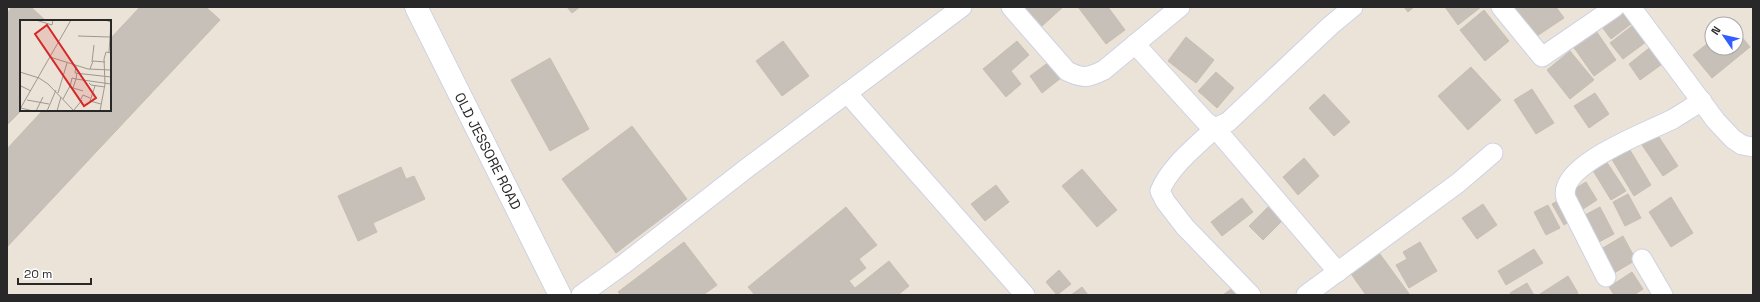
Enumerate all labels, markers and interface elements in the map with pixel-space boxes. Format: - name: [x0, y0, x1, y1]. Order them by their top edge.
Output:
- north arrow: [1704, 16, 1744, 56]
- inset map: [20, 20, 111, 111]
- text: N: [1708, 23, 1724, 37]
- street label: OLD JESSORE ROAD: [451, 89, 525, 213]
- scale bar: [18, 260, 91, 286]
- text: 20 m: [24, 266, 52, 282]

